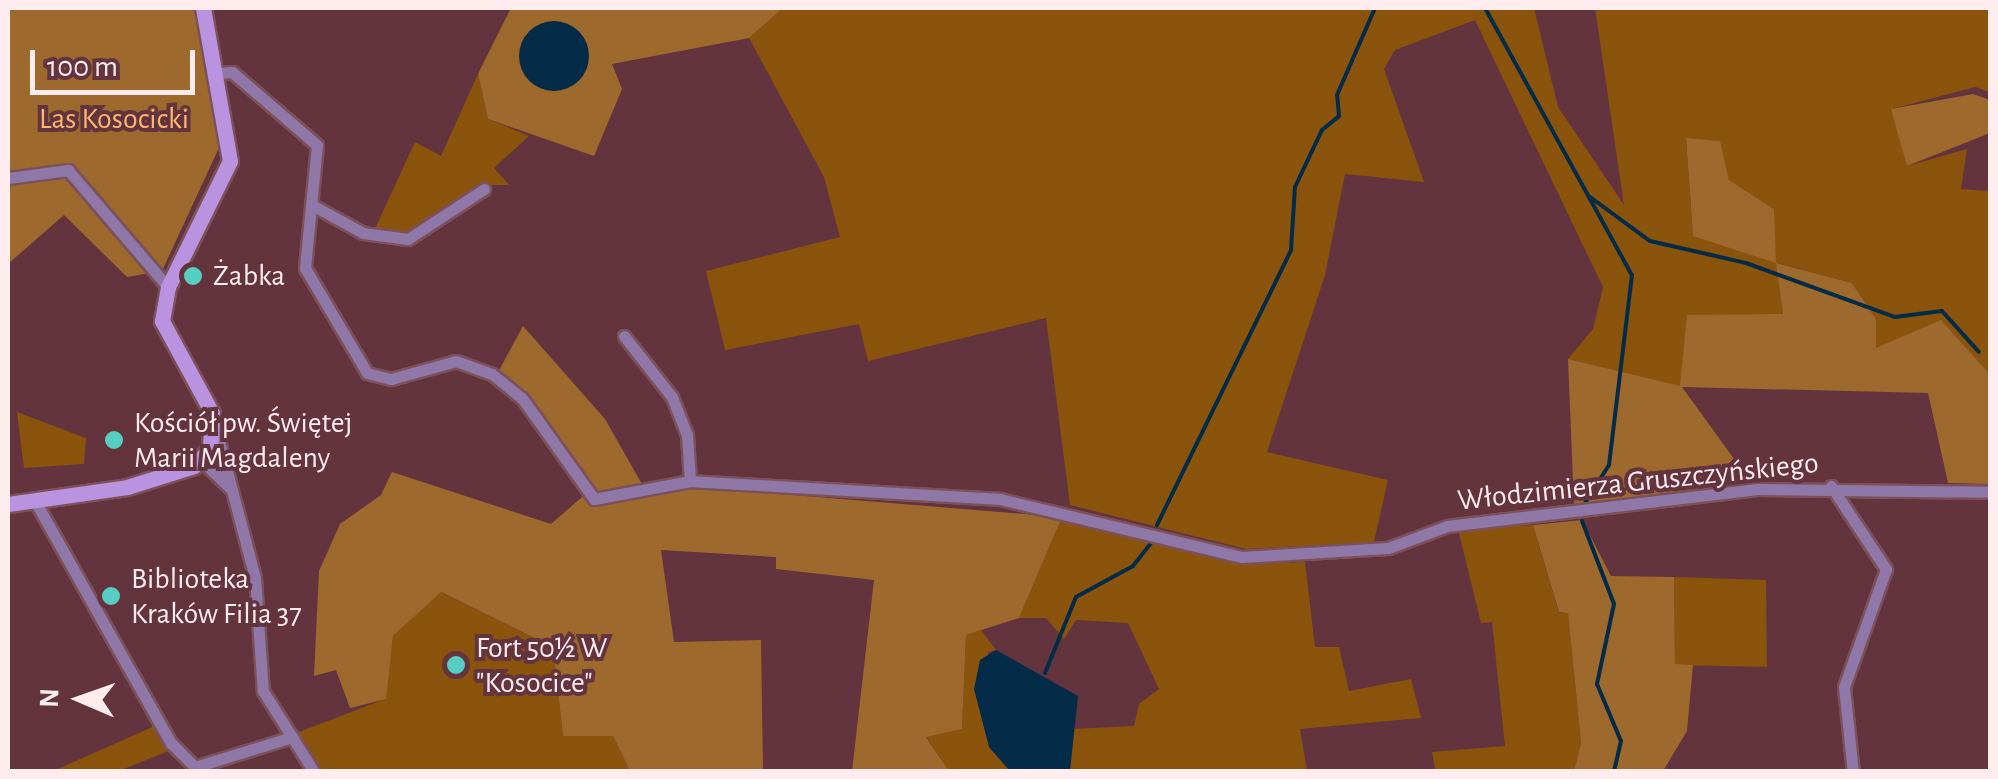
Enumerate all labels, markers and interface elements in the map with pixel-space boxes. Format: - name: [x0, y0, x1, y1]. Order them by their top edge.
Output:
- scale bar: [35, 30, 200, 92]
- text: 100 m: [47, 52, 118, 82]
- park label: Las Kosocicki: [39, 101, 189, 137]
- place label: Żabka: [213, 258, 285, 294]
- marker: Żabka: [182, 265, 204, 287]
- place label: Kościół pw. Świętej Marii Magdaleny: [134, 405, 352, 476]
- marker: Kościół pw. Świętej Marii Magdaleny: [103, 429, 125, 451]
- street label: Włodzimierza Gruszczyńskiego: [1456, 445, 1820, 519]
- place label: Biblioteka Kraków Filia 37: [131, 561, 302, 632]
- marker: Biblioteka Kraków Filia 37: [100, 585, 122, 607]
- place label: Fort 50½ W "Kosocice": [476, 630, 607, 700]
- north arrow: [30, 649, 130, 749]
- marker: Fort 50½ W "Kosocice": [445, 654, 467, 676]
- text: N: [36, 688, 64, 708]

